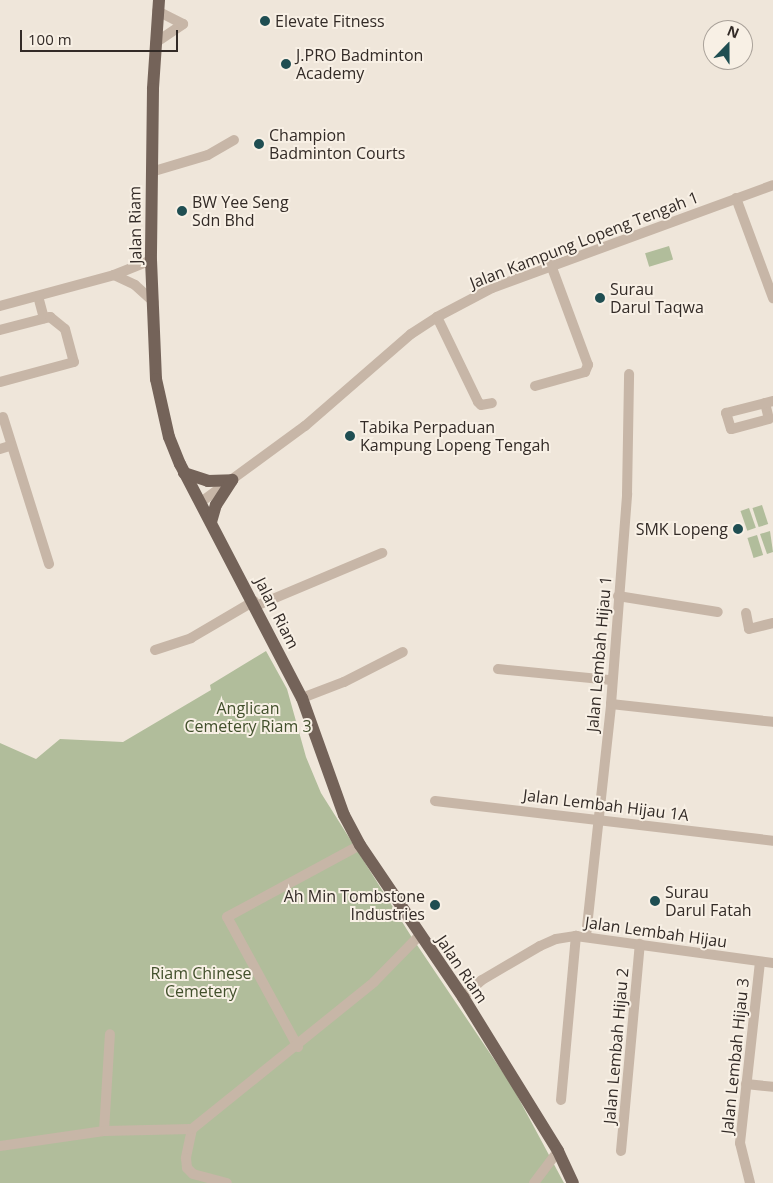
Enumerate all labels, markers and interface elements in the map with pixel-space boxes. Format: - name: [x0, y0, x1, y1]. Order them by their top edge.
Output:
- place label: Elevate Fitness: [275, 11, 385, 31]
- marker: Elevate Fitness: [259, 15, 271, 27]
- scale bar: [22, 20, 180, 52]
- north arrow: [703, 20, 753, 70]
- text: N: [725, 21, 742, 42]
- text: 100 m: [28, 29, 72, 49]
- place label: J.PRO Badminton Academy: [296, 45, 423, 83]
- marker: J.PRO Badminton Academy: [280, 58, 292, 70]
- place label: Champion Badminton Courts: [269, 125, 405, 163]
- marker: Champion Badminton Courts: [253, 138, 265, 150]
- street label: Jalan Riam: [125, 186, 145, 264]
- street label: Jalan Kampung Lopeng Tengah 1: [467, 187, 701, 293]
- place label: BW Yee Seng Sdn Bhd: [192, 192, 289, 230]
- marker: BW Yee Seng Sdn Bhd: [176, 205, 188, 217]
- place label: Surau Darul Taqwa: [610, 279, 704, 317]
- marker: Surau Darul Taqwa: [594, 292, 606, 304]
- place label: Tabika Perpaduan Kampung Lopeng Tengah: [360, 417, 550, 455]
- marker: Tabika Perpaduan Kampung Lopeng Tengah: [344, 430, 356, 442]
- place label: SMK Lopeng: [636, 519, 728, 539]
- marker: SMK Lopeng: [732, 523, 744, 535]
- street label: Jalan Riam: [251, 574, 303, 652]
- street label: Jalan Lembah Hijau 1: [583, 575, 615, 733]
- park label: Anglican Cemetery Riam 3: [184, 698, 312, 736]
- street label: Jalan Lembah Hijau 1A: [522, 785, 690, 825]
- place label: Surau Darul Fatah: [665, 882, 752, 920]
- place label: Ah Min Tombstone Industries: [284, 886, 425, 924]
- marker: Surau Darul Fatah: [649, 895, 661, 907]
- marker: Ah Min Tombstone Industries: [429, 899, 441, 911]
- street label: Jalan Lembah Hijau: [584, 913, 728, 951]
- street label: Jalan Riam: [432, 931, 492, 1007]
- park label: Riam Chinese Cemetery: [150, 963, 252, 1001]
- street label: Jalan Lembah Hijau 2: [600, 967, 632, 1125]
- street label: Jalan Lembah Hijau 3: [717, 977, 753, 1135]

